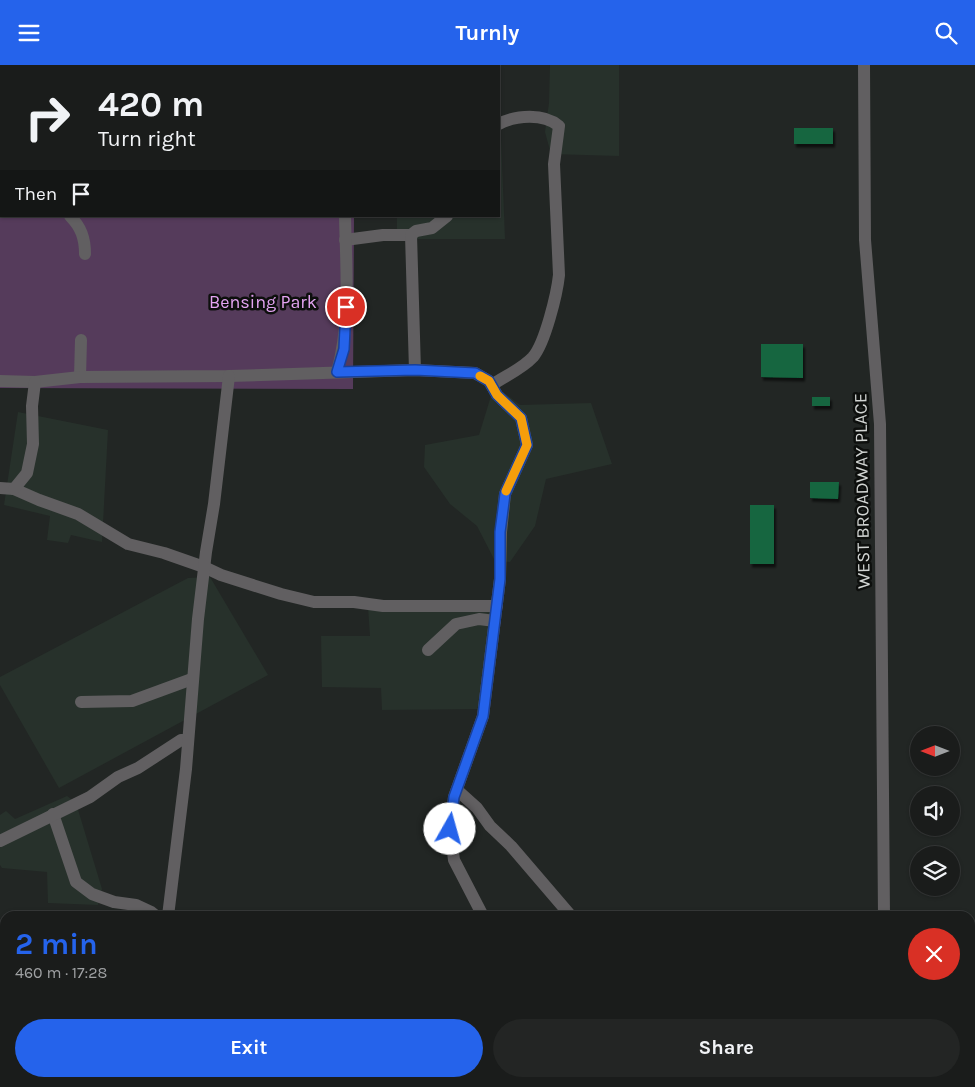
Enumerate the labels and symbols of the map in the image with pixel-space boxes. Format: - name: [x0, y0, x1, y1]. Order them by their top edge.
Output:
- pin: [325, 286, 367, 328]
- park label: Bensing Park: [209, 291, 317, 313]
- street label: WEST BROADWAY PLACE: [849, 393, 875, 589]
- north arrow: [910, 726, 960, 776]
- position arrow: [423, 802, 475, 854]

